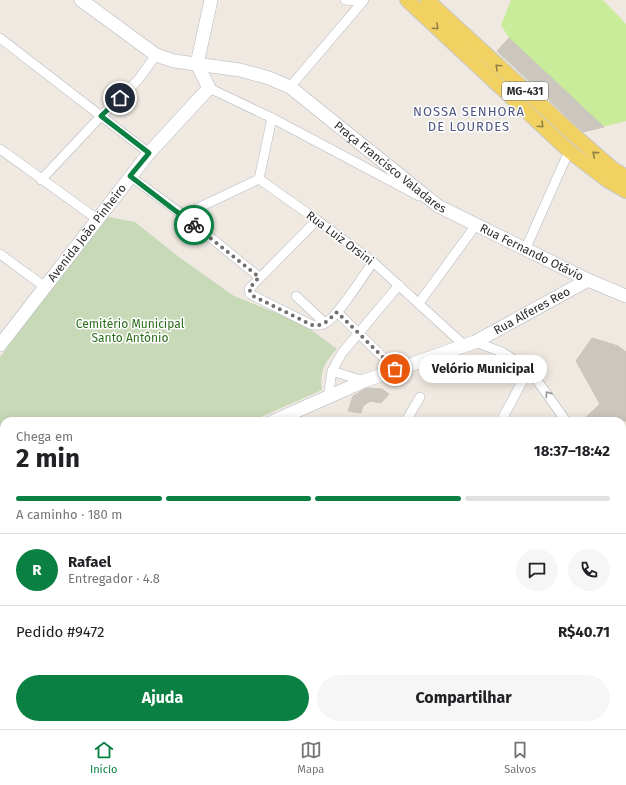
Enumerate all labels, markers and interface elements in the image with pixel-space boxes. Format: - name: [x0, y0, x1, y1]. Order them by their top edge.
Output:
- one-way arrow: [431, 22, 438, 29]
- one-way arrow: [495, 64, 503, 71]
- pin: [103, 81, 137, 115]
- road number: MG-431: [502, 82, 548, 100]
- icon: home: [109, 87, 131, 109]
- district label: NOSSA SENHORA DE LOURDES: [413, 104, 525, 134]
- street label: Praça Francisco Valadares: [331, 118, 449, 216]
- one-way arrow: [536, 120, 544, 127]
- one-way arrow: [592, 151, 600, 158]
- street label: Avenida João Pinheiro: [45, 181, 129, 284]
- courier: [174, 205, 214, 245]
- street label: Rua Luiz Orsini: [304, 208, 376, 268]
- icon: bike: [183, 214, 205, 236]
- street label: Rua Fernando Otávio: [478, 221, 586, 284]
- street label: Rua Alferes Reo: [491, 284, 573, 337]
- park label: Cemitério Municipal Santo Antônio: [76, 317, 185, 345]
- pin: [378, 352, 412, 386]
- callout: Velório Municipal: [419, 355, 547, 383]
- icon: bag: [384, 358, 406, 380]
- text: Velório Municipal: [432, 361, 534, 376]
- one-way arrow: [546, 392, 553, 399]
- text: Chega em: [16, 429, 73, 444]
- text: 18:37–18:42: [534, 442, 610, 460]
- text: 2 min: [16, 443, 80, 474]
- text: A caminho · 180 m: [16, 507, 122, 522]
- button: chat: [516, 549, 558, 591]
- button: phone: [568, 549, 610, 591]
- text: Rafael: [68, 553, 111, 571]
- text: R: [32, 561, 42, 579]
- text: Entregador · 4.8: [68, 571, 160, 586]
- text: Pedido #9472: [16, 623, 104, 641]
- text: R$40.71: [558, 623, 610, 641]
- button: Ajuda: [16, 675, 309, 721]
- button: Compartilhar: [317, 675, 610, 721]
- tab: Início: [90, 739, 118, 776]
- tab: Mapa: [297, 739, 324, 776]
- tab: Salvos: [504, 739, 536, 776]

